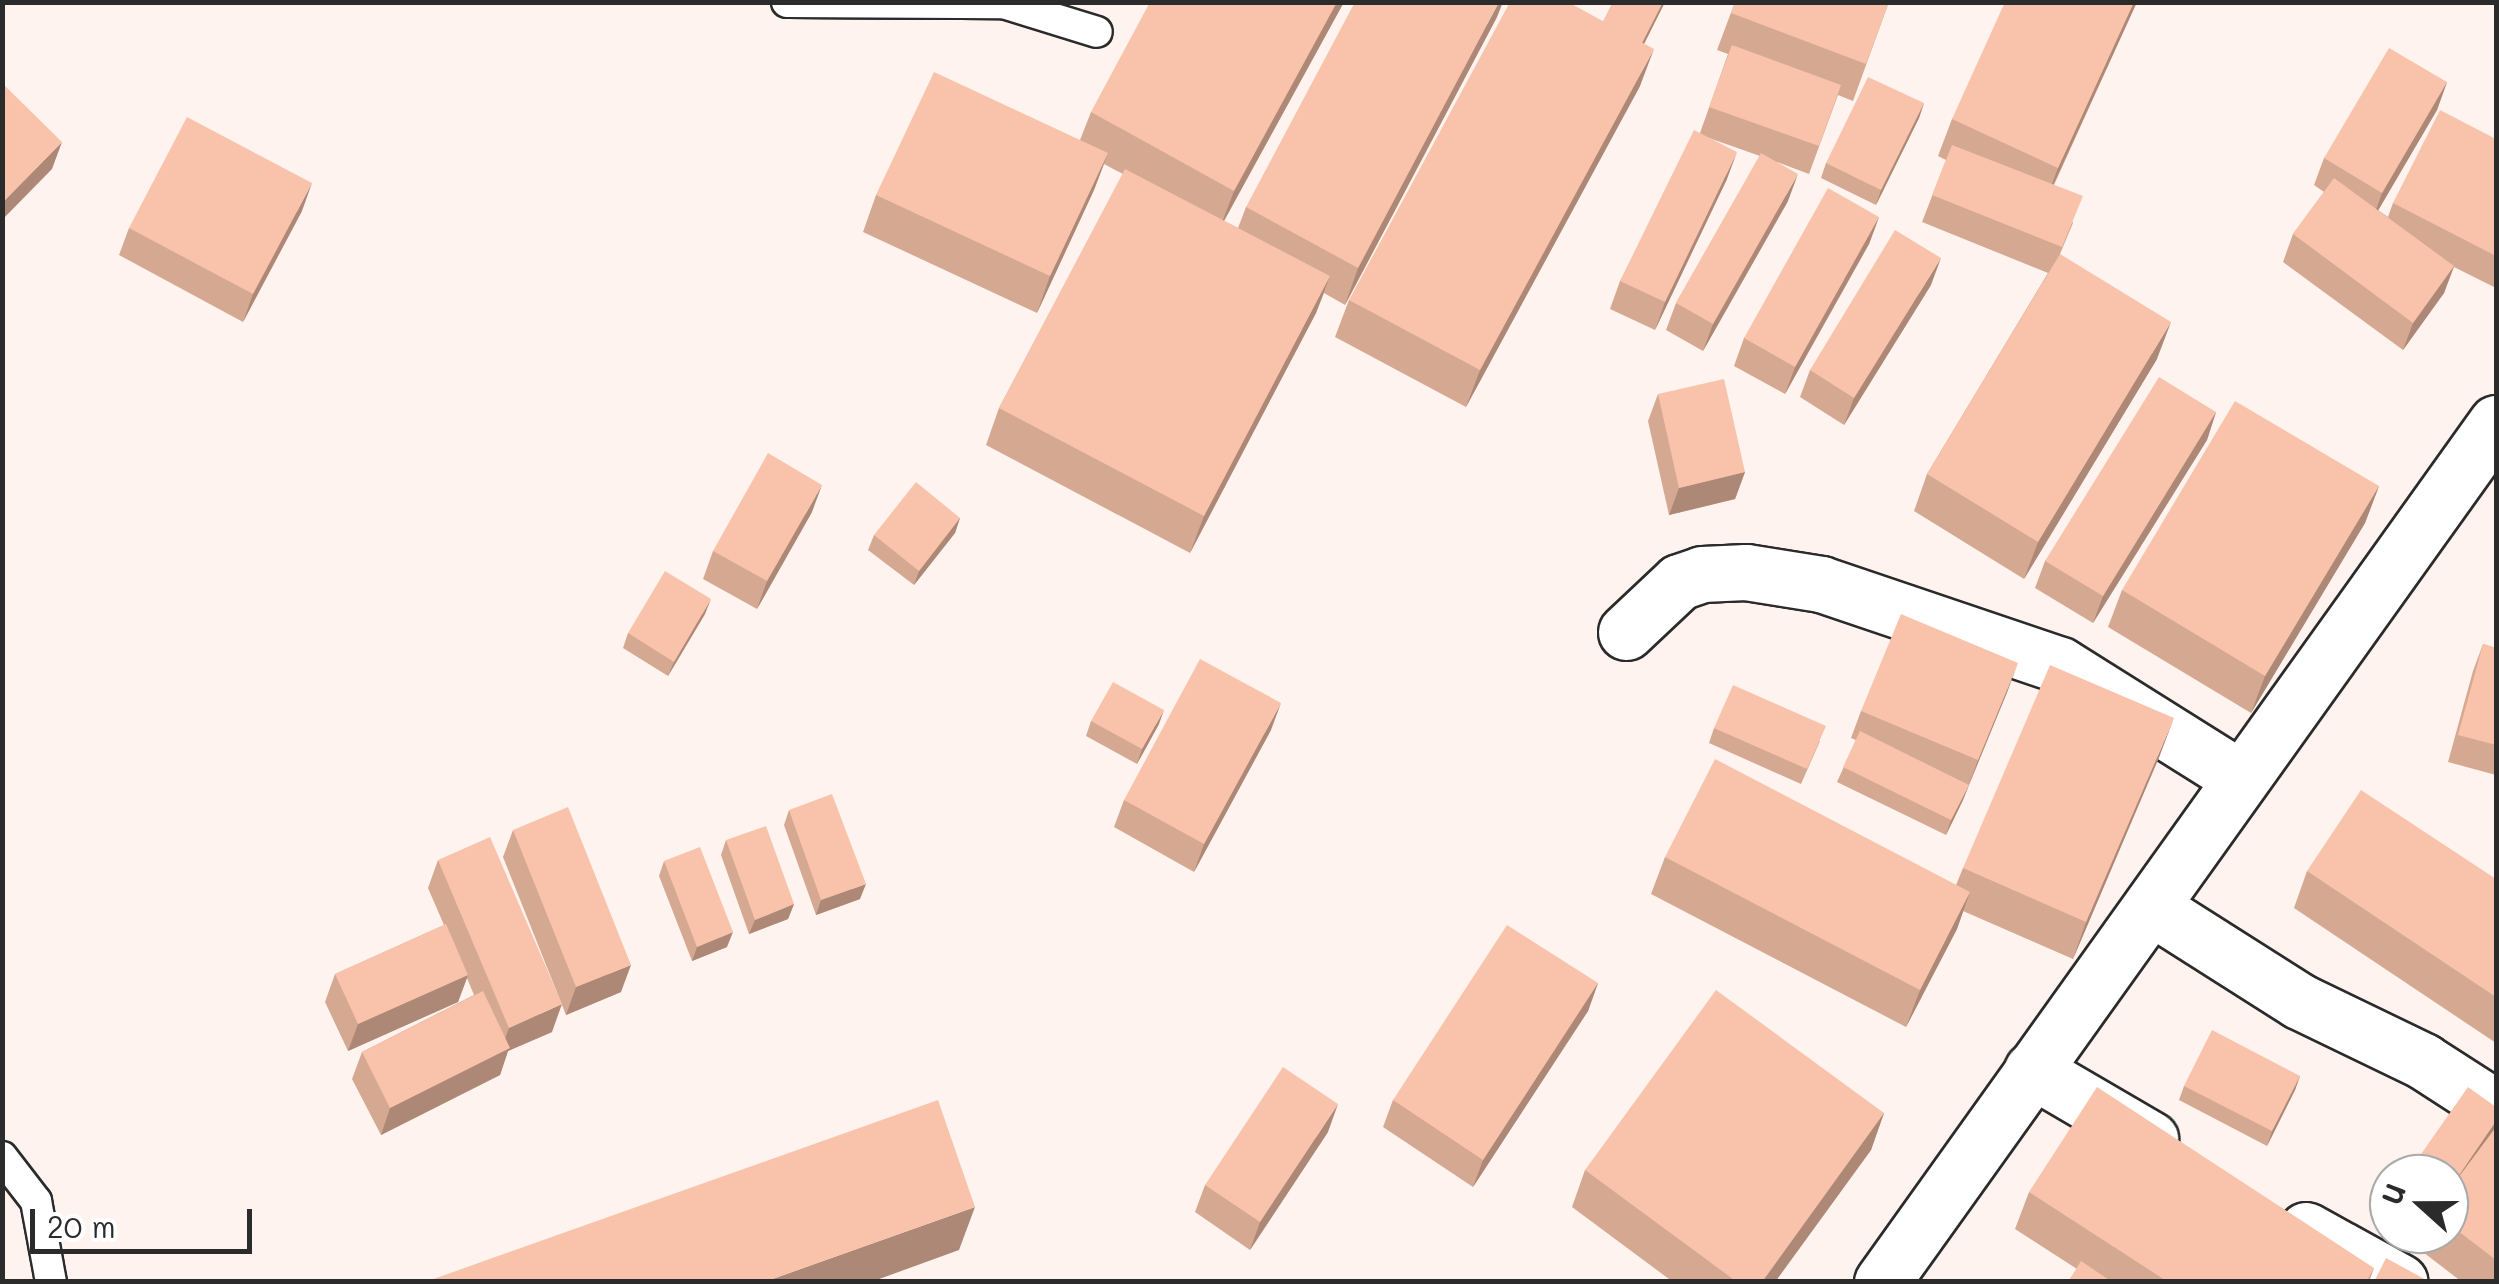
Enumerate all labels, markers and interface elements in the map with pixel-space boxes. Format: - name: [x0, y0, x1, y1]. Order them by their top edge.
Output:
- north arrow: [2369, 1154, 2469, 1254]
- text: U: [2373, 1178, 2413, 1210]
- scale bar: [35, 1189, 258, 1251]
- text: 20 m: [47, 1206, 116, 1246]

